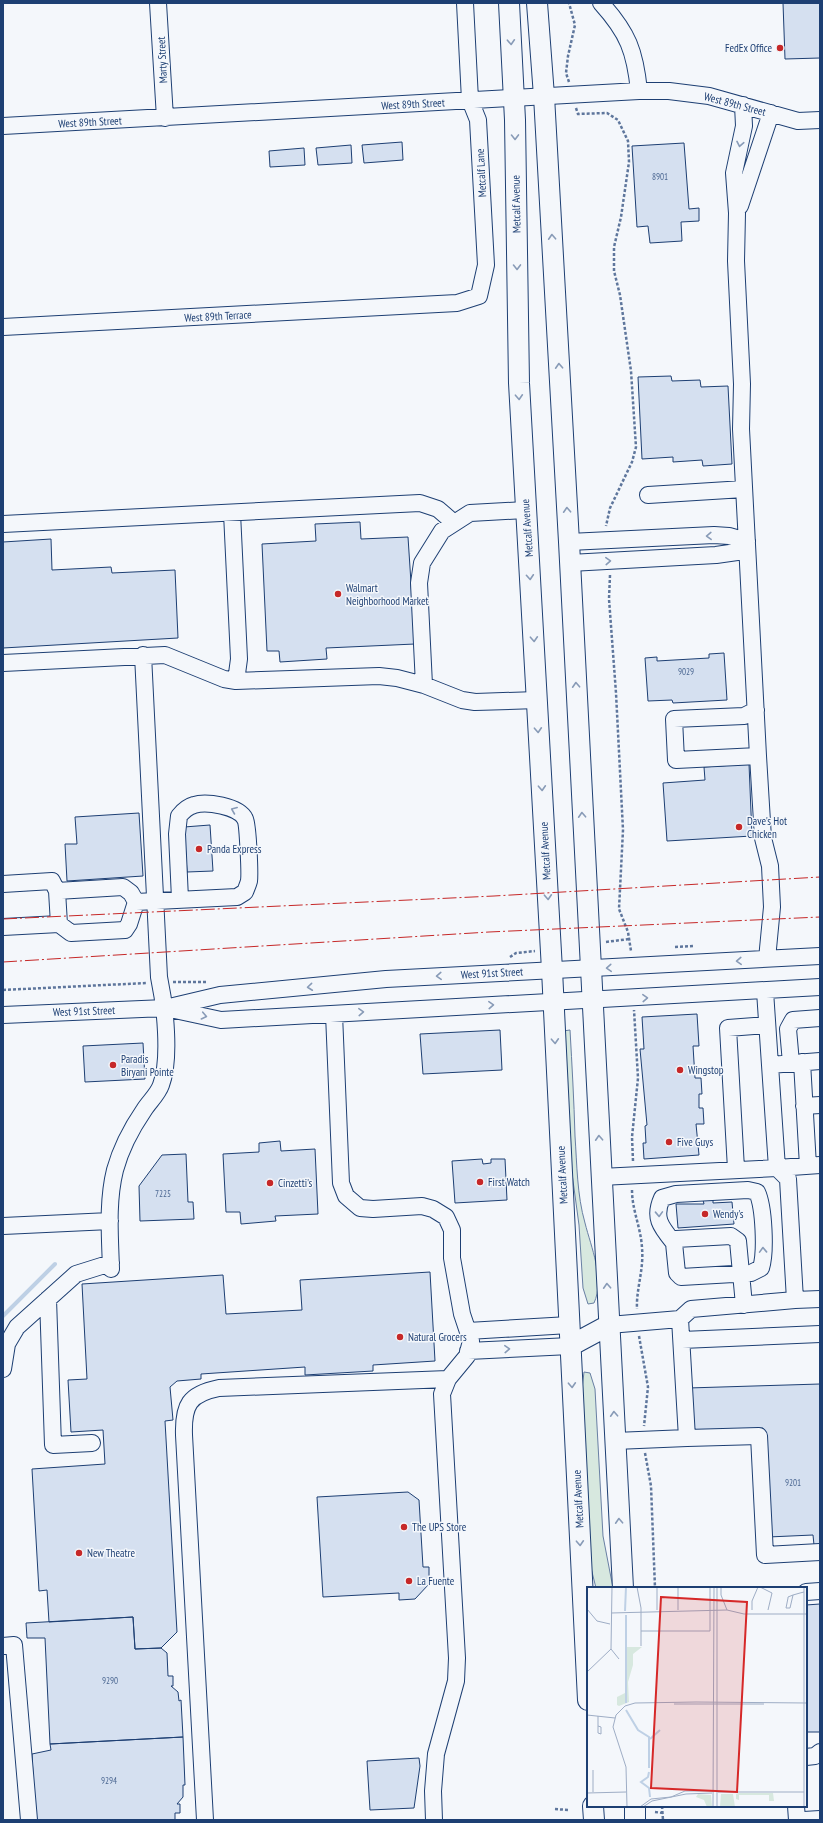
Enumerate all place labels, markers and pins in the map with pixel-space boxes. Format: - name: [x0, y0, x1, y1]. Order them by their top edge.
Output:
- place label: FedEx Office: [725, 41, 772, 55]
- marker: FedEx Office: [775, 43, 785, 53]
- place label: Walmart Neighborhood Market: [346, 581, 429, 608]
- marker: Walmart Neighborhood Market: [333, 589, 343, 599]
- place label: Dave's Hot Chicken: [747, 814, 787, 841]
- marker: Dave's Hot Chicken: [734, 822, 744, 832]
- place label: Panda Express: [207, 842, 262, 856]
- marker: Panda Express: [194, 844, 204, 854]
- place label: Paradis Biryani Pointe: [121, 1052, 174, 1079]
- marker: Paradis Biryani Pointe: [108, 1060, 118, 1070]
- place label: Wingstop: [688, 1063, 724, 1077]
- marker: Wingstop: [675, 1065, 685, 1075]
- place label: Five Guys: [677, 1135, 713, 1149]
- marker: Five Guys: [664, 1137, 674, 1147]
- place label: First Watch: [488, 1175, 530, 1189]
- place label: Cinzetti's: [278, 1176, 312, 1190]
- marker: First Watch: [475, 1177, 485, 1187]
- marker: Cinzetti's: [265, 1178, 275, 1188]
- place label: Wendy's: [713, 1207, 744, 1221]
- marker: Wendy's: [700, 1209, 710, 1219]
- place label: Natural Grocers: [408, 1330, 467, 1344]
- marker: Natural Grocers: [395, 1332, 405, 1342]
- place label: The UPS Store: [412, 1520, 467, 1534]
- marker: The UPS Store: [399, 1522, 409, 1532]
- place label: New Theatre: [87, 1546, 135, 1560]
- marker: New Theatre: [74, 1548, 84, 1558]
- place label: La Fuente: [417, 1574, 455, 1588]
- marker: La Fuente: [404, 1576, 414, 1586]

